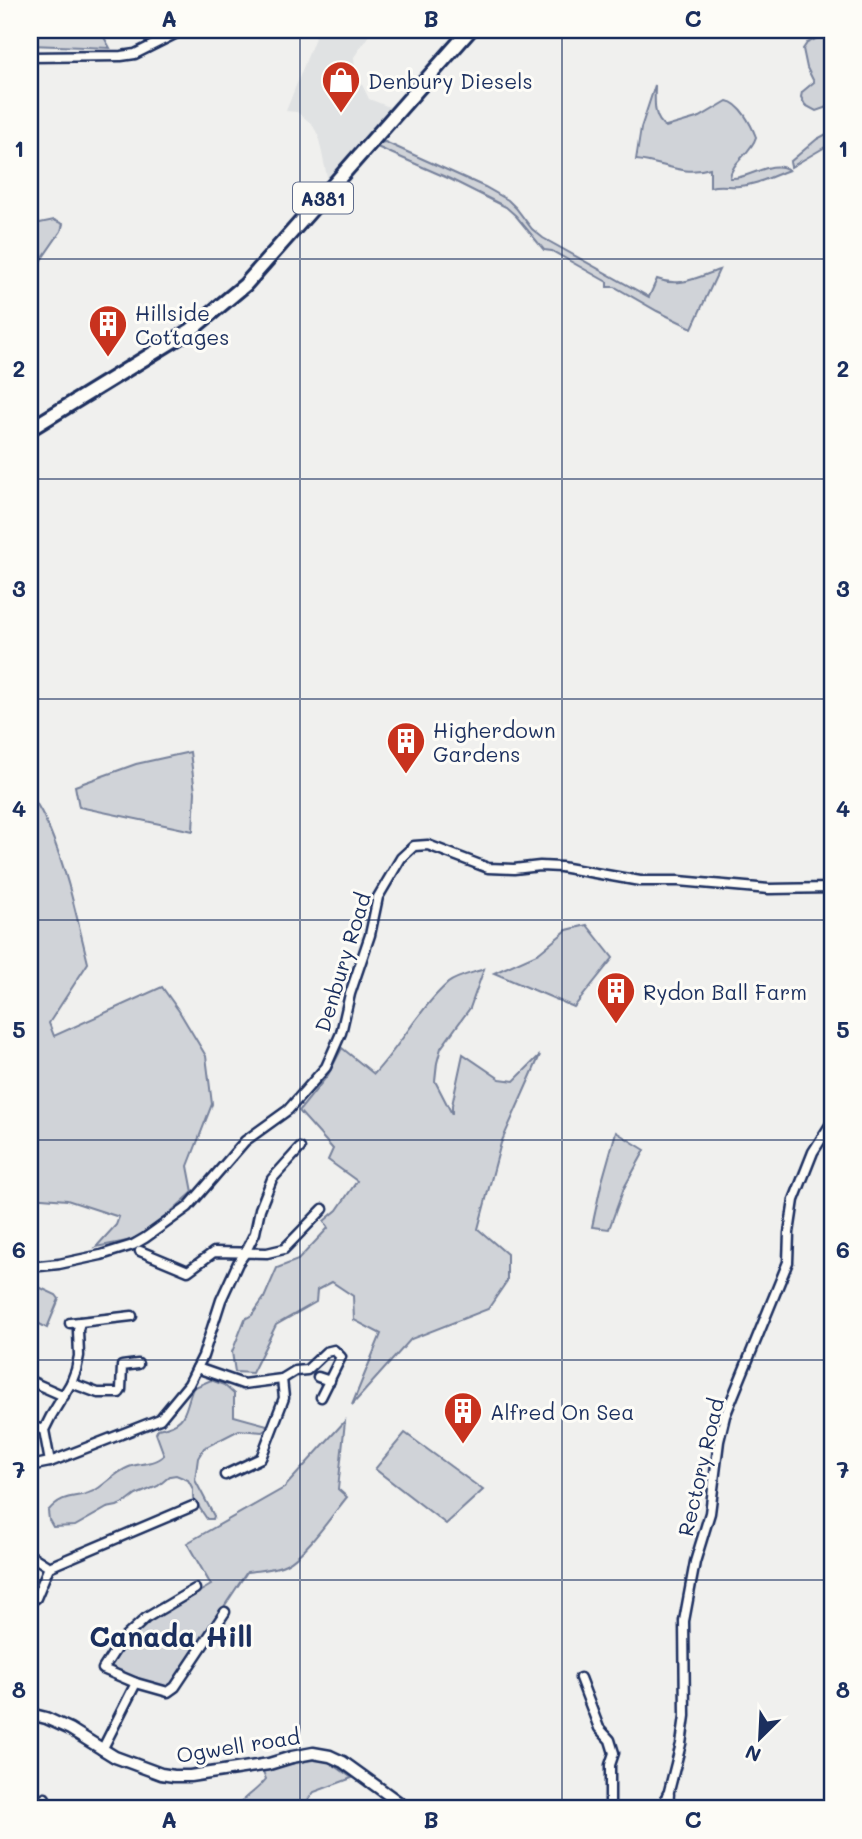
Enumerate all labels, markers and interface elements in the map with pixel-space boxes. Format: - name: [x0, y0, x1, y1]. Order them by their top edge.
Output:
- text: A: [161, 3, 177, 33]
- text: B: [423, 3, 439, 33]
- text: C: [684, 3, 702, 33]
- shop icon: Denbury Diesels: [320, 59, 362, 114]
- place label: Denbury Diesels: [368, 67, 533, 94]
- text: 1: [14, 133, 24, 163]
- text: 1: [838, 133, 848, 163]
- road number: A381: [293, 182, 353, 214]
- place label: Hillside Cottages: [135, 299, 229, 350]
- building icon: Hillside Cottages: [87, 303, 129, 358]
- text: 2: [13, 353, 25, 383]
- text: 2: [837, 353, 849, 383]
- text: 3: [12, 573, 26, 603]
- text: 3: [836, 573, 850, 603]
- place label: Higherdown Gardens: [433, 716, 556, 767]
- building icon: Higherdown Gardens: [385, 720, 427, 775]
- text: 4: [12, 793, 26, 823]
- text: 4: [836, 793, 850, 823]
- street label: Denbury Road: [308, 889, 376, 1035]
- building icon: Rydon Ball Farm: [595, 970, 637, 1025]
- place label: Rydon Ball Farm: [643, 978, 807, 1005]
- text: 5: [12, 1014, 26, 1044]
- text: 5: [836, 1014, 850, 1044]
- text: 6: [12, 1234, 26, 1264]
- text: 6: [836, 1234, 850, 1264]
- building icon: Alfred On Sea: [442, 1390, 484, 1445]
- street label: Rectory Road: [671, 1395, 729, 1539]
- place label: Alfred On Sea: [490, 1398, 634, 1425]
- text: 7: [13, 1454, 26, 1484]
- text: 7: [837, 1454, 850, 1484]
- district label: Canada Hill: [89, 1618, 253, 1654]
- text: 8: [12, 1674, 26, 1704]
- text: 8: [836, 1674, 850, 1704]
- north arrow: [726, 1702, 796, 1772]
- street label: Ogwell road: [174, 1722, 302, 1768]
- text: N: [741, 1740, 765, 1768]
- text: A: [161, 1804, 177, 1834]
- text: B: [423, 1804, 439, 1834]
- text: C: [684, 1804, 702, 1834]

